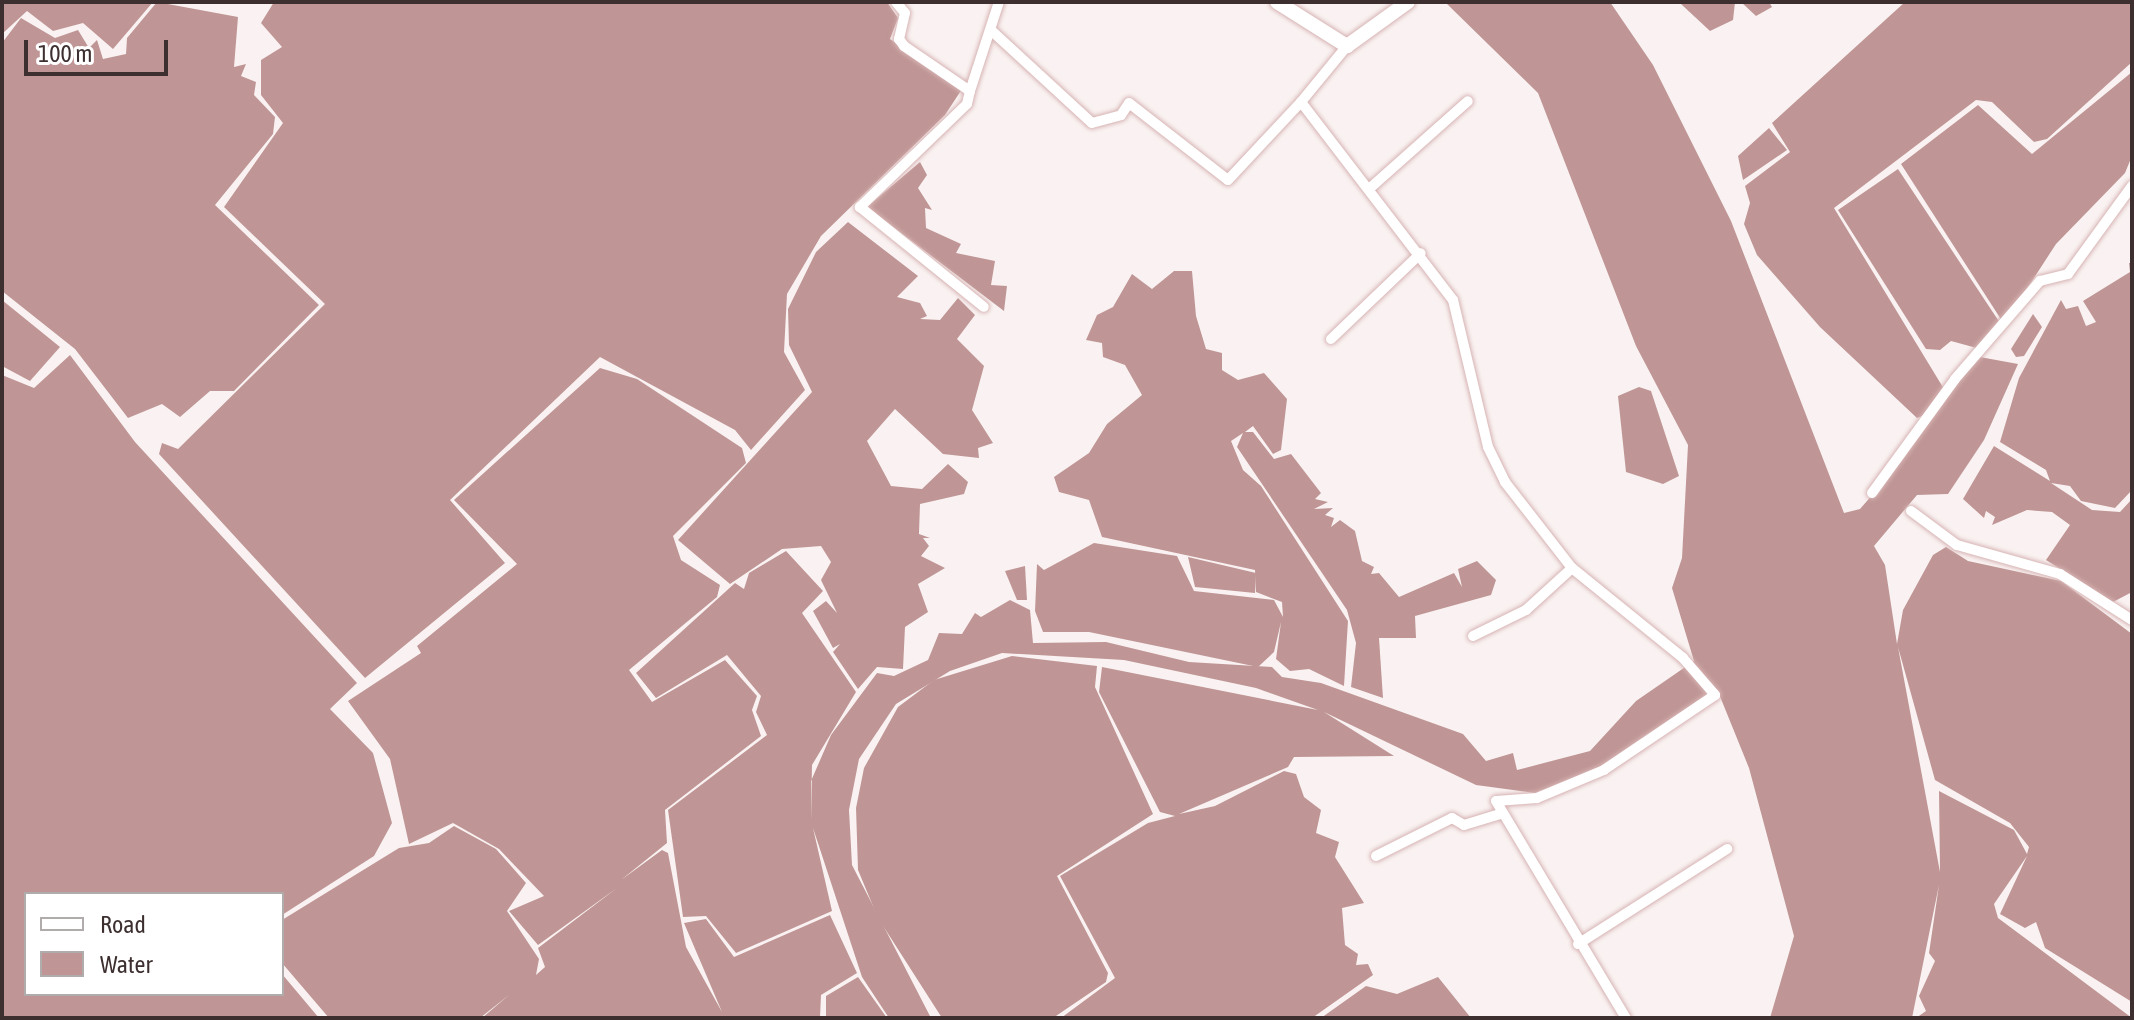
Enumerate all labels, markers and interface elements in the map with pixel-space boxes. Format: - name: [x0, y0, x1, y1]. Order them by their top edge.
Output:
- scale bar: [28, 24, 172, 74]
- text: 100 m: [38, 40, 92, 67]
- legend: [24, 892, 284, 996]
- text: Road: [100, 911, 146, 938]
- text: Water: [100, 951, 153, 978]

